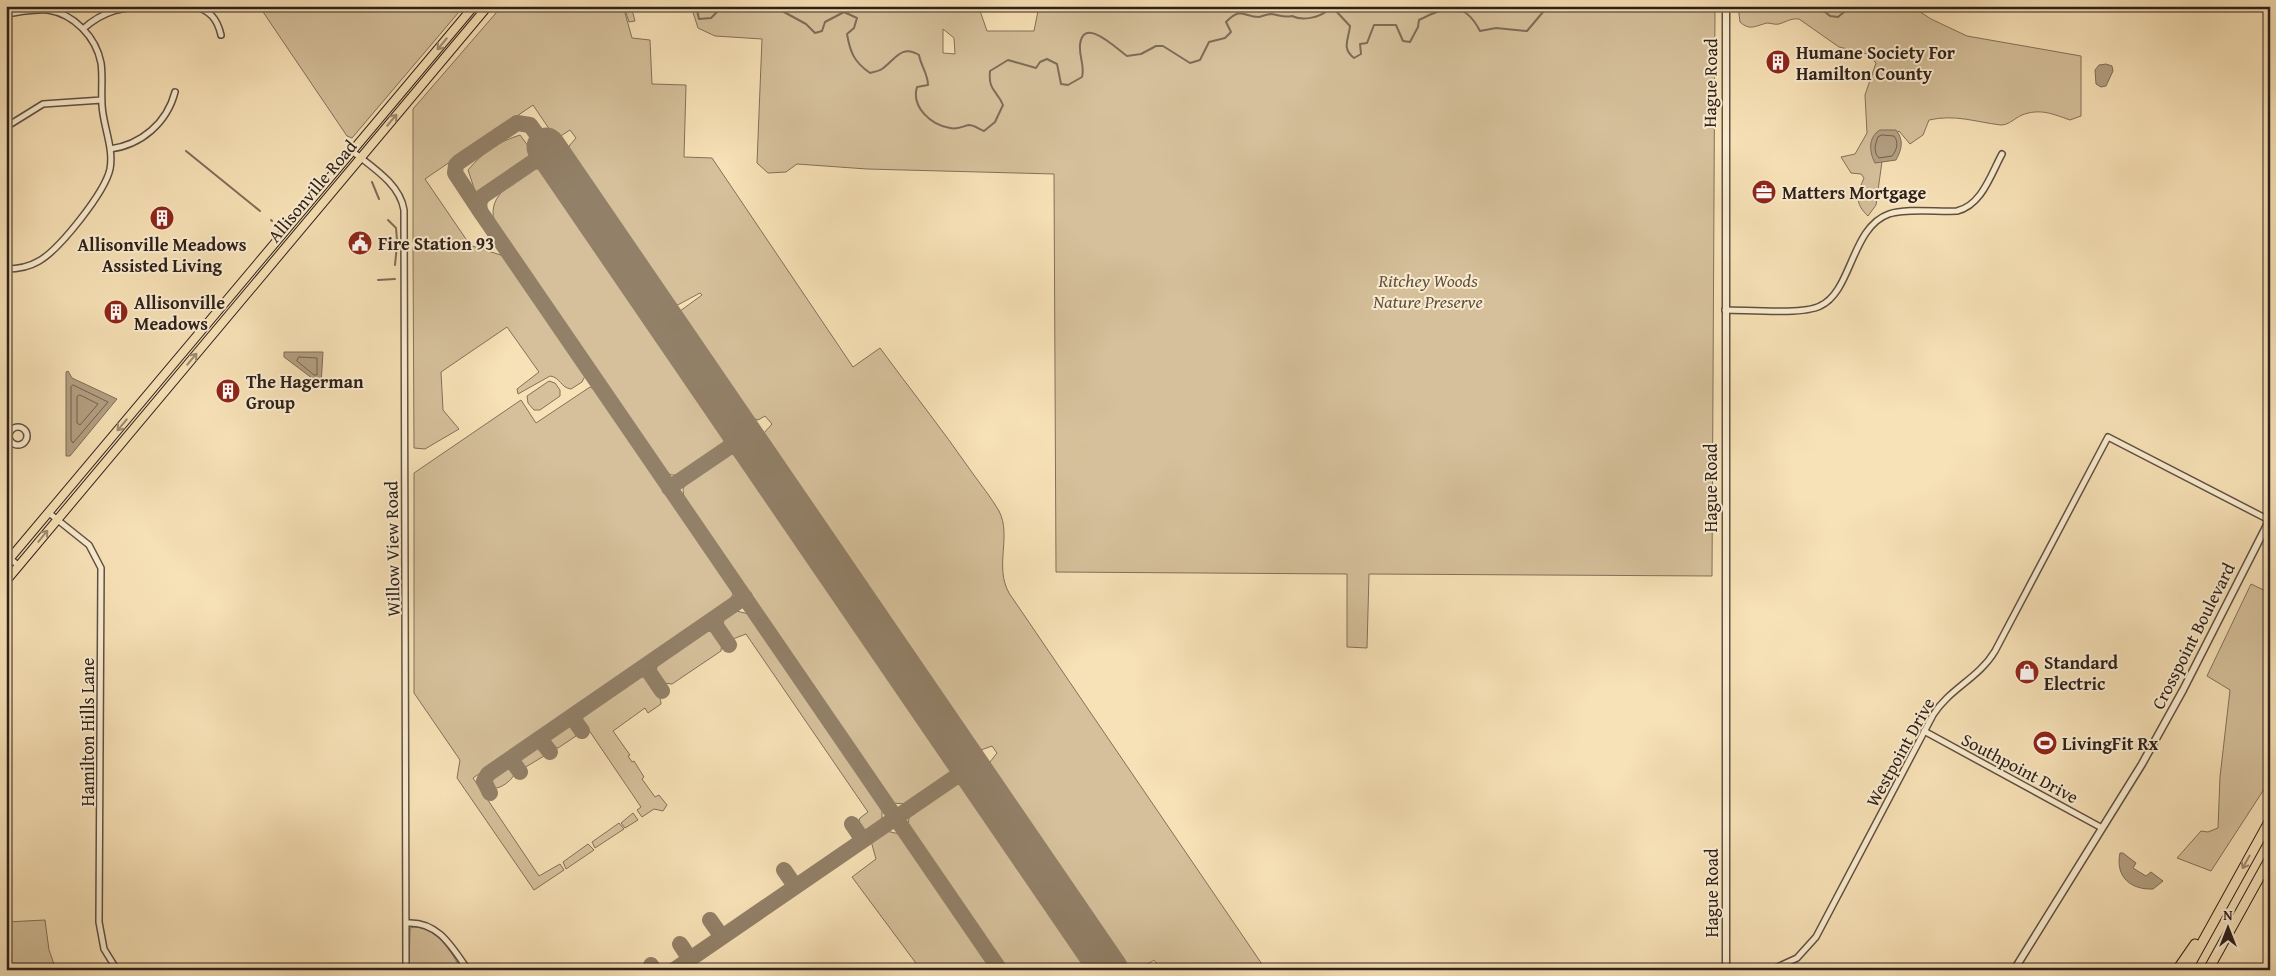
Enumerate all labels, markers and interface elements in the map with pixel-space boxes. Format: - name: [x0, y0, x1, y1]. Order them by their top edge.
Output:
- one-way arrow: [437, 37, 448, 50]
- street label: Hague Road: [1696, 38, 1724, 128]
- place label: Humane Society For Hamilton County: [1796, 39, 1956, 87]
- building icon: Humane Society For Hamilton County: [1765, 49, 1791, 75]
- one-way arrow: [386, 114, 397, 127]
- street label: Allisonville Road: [261, 133, 363, 248]
- office icon: Matters Mortgage: [1751, 179, 1777, 205]
- place label: Matters Mortgage: [1782, 179, 1926, 206]
- building icon: Allisonville Meadows Assisted Living: [149, 205, 175, 231]
- public building icon: Fire Station 93: [347, 230, 373, 256]
- place label: Fire Station 93: [378, 230, 494, 257]
- place label: Allisonville Meadows Assisted Living: [78, 231, 247, 279]
- park label: Ritchey Woods Nature Preserve: [1372, 267, 1483, 315]
- place label: Allisonville Meadows: [134, 289, 225, 337]
- building icon: Allisonville Meadows: [103, 299, 129, 325]
- one-way arrow: [186, 353, 197, 366]
- place label: The Hagerman Group: [246, 368, 364, 416]
- building icon: The Hagerman Group: [215, 378, 241, 404]
- one-way arrow: [117, 418, 128, 431]
- street label: Hague Road: [1697, 443, 1724, 533]
- street label: Willow View Road: [377, 480, 407, 617]
- one-way arrow: [38, 530, 49, 543]
- street label: Crosspoint Boulevard: [2144, 558, 2242, 714]
- place label: Standard Electric: [2044, 649, 2119, 697]
- street label: Hamilton Hills Lane: [74, 658, 101, 806]
- shop icon: Standard Electric: [2014, 659, 2040, 685]
- street label: Westpoint Drive: [1859, 692, 1941, 812]
- street label: Southpoint Drive: [1957, 726, 2083, 810]
- sports icon: LivingFit Rx: [2032, 730, 2058, 756]
- place label: LivingFit Rx: [2062, 730, 2159, 757]
- street label: Hague Road: [1698, 848, 1725, 938]
- one-way arrow: [2240, 855, 2250, 869]
- north arrow: [2204, 904, 2254, 954]
- text: N: [2223, 905, 2233, 925]

